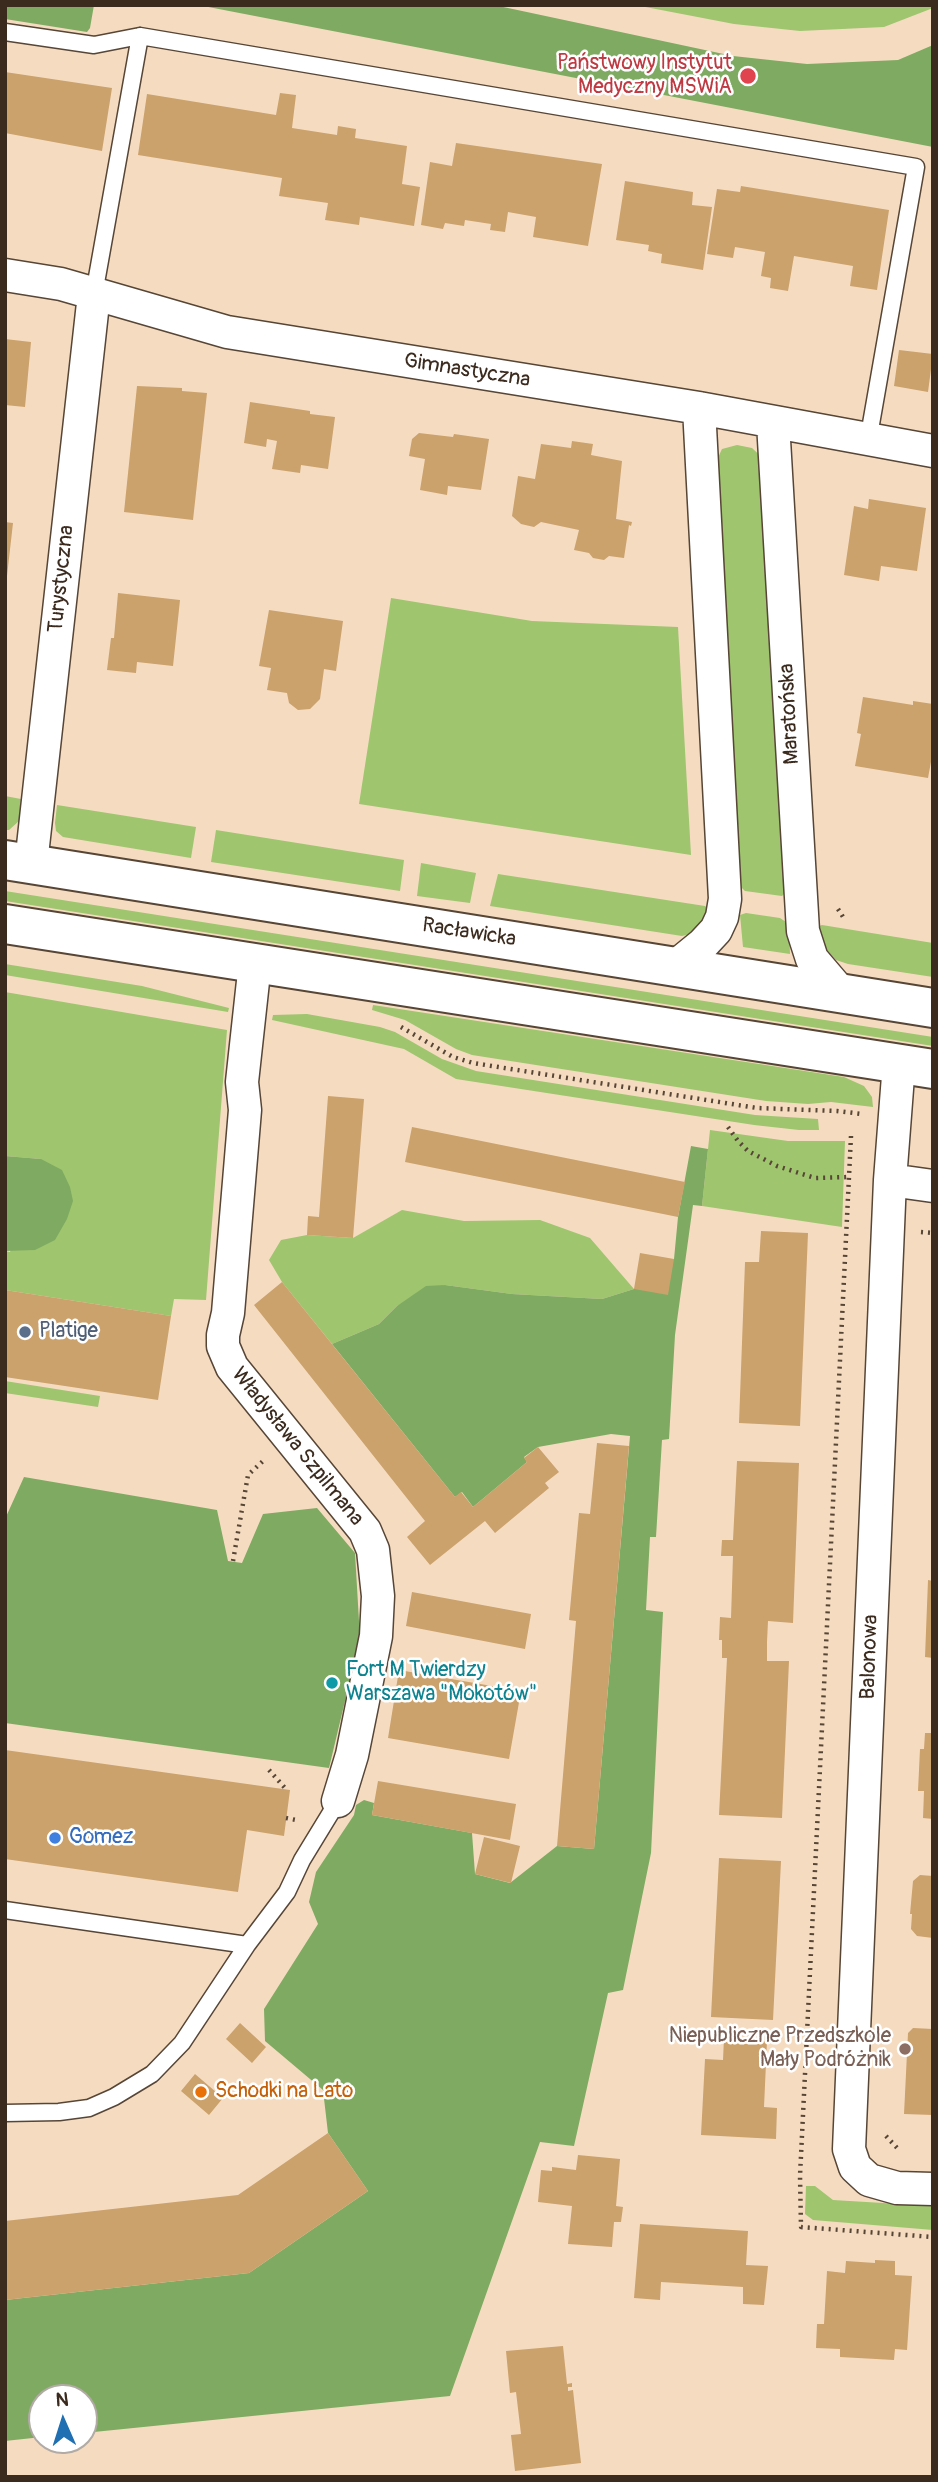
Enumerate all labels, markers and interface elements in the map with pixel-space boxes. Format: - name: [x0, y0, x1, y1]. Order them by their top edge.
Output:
- place label: Państwowy Instytut Medyczny MSWiA: [557, 51, 732, 101]
- marker: Państwowy Instytut Medyczny MSWiA: [738, 66, 758, 86]
- street label: Gimnastyczna: [402, 349, 532, 393]
- street label: Turystyczna: [44, 524, 80, 634]
- street label: Maratońska: [775, 663, 805, 765]
- street label: Racławicka: [420, 913, 518, 953]
- place label: Platige: [39, 1319, 98, 1345]
- marker: Platige: [17, 1324, 33, 1340]
- street label: Władysława Szpilmana: [225, 1363, 369, 1531]
- street label: Balonowa: [856, 1614, 884, 1700]
- place label: Fort M Twierdzy Warszawa "Mokotów": [346, 1658, 537, 1708]
- marker: Fort M Twierdzy Warszawa "Mokotów": [324, 1675, 340, 1691]
- place label: Gomez: [69, 1825, 134, 1851]
- marker: Gomez: [47, 1830, 63, 1846]
- place label: Niepubliczne Przedszkole Mały Podróżnik: [669, 2024, 891, 2074]
- marker: Niepubliczne Przedszkole Mały Podróżnik: [897, 2041, 913, 2057]
- place label: Schodki na Lato: [215, 2079, 353, 2105]
- marker: Schodki na Lato: [193, 2084, 209, 2100]
- north arrow: [28, 2384, 98, 2454]
- text: N: [55, 2388, 69, 2412]

